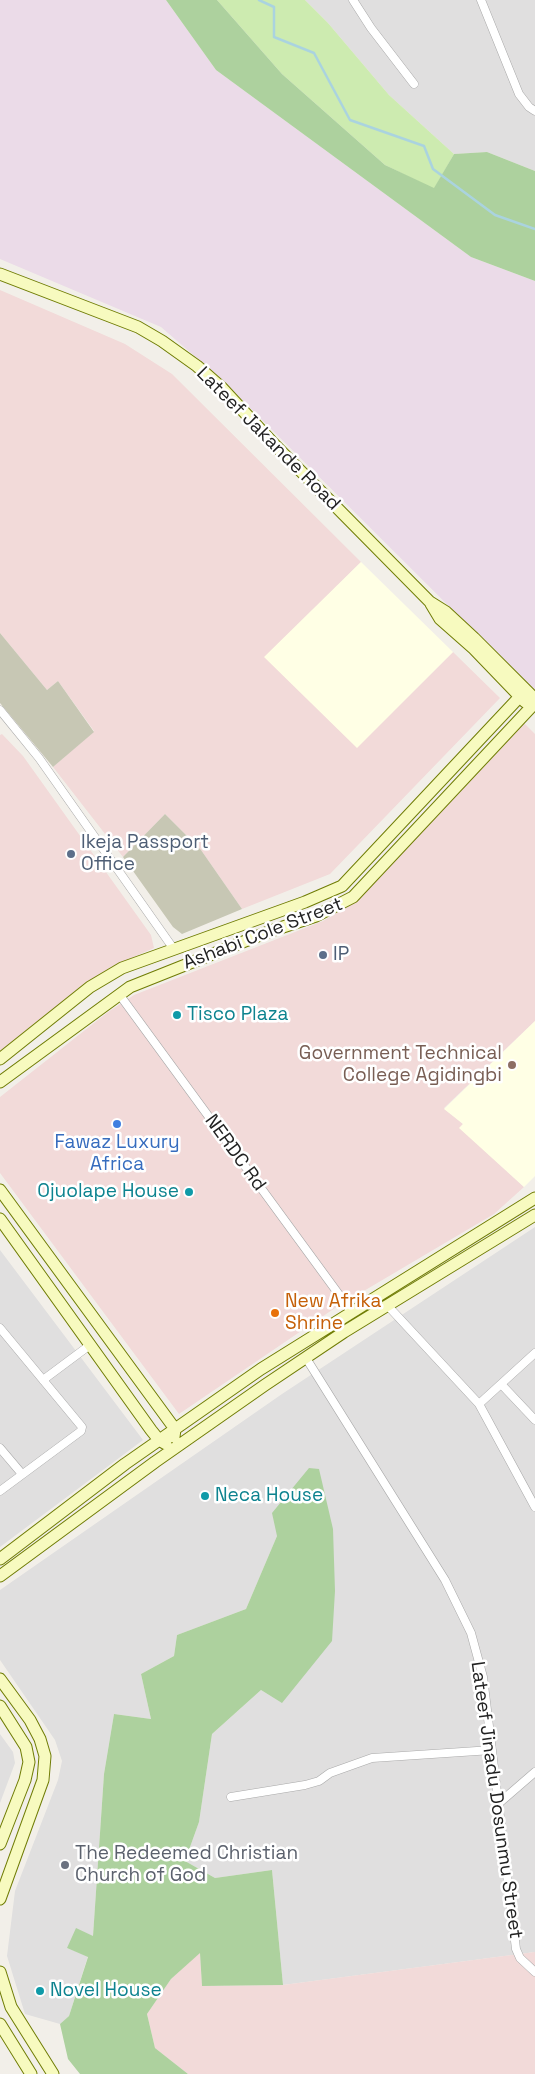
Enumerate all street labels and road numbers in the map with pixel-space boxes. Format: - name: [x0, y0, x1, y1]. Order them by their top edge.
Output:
- street label: Lateef Jakande Road: [191, 362, 345, 516]
- street label: Ashabi Cole Street: [180, 893, 346, 975]
- street label: NERDC Rd: [200, 1110, 270, 1196]
- street label: Lateef Jinadu Dosunmu Street: [465, 1660, 527, 1940]

